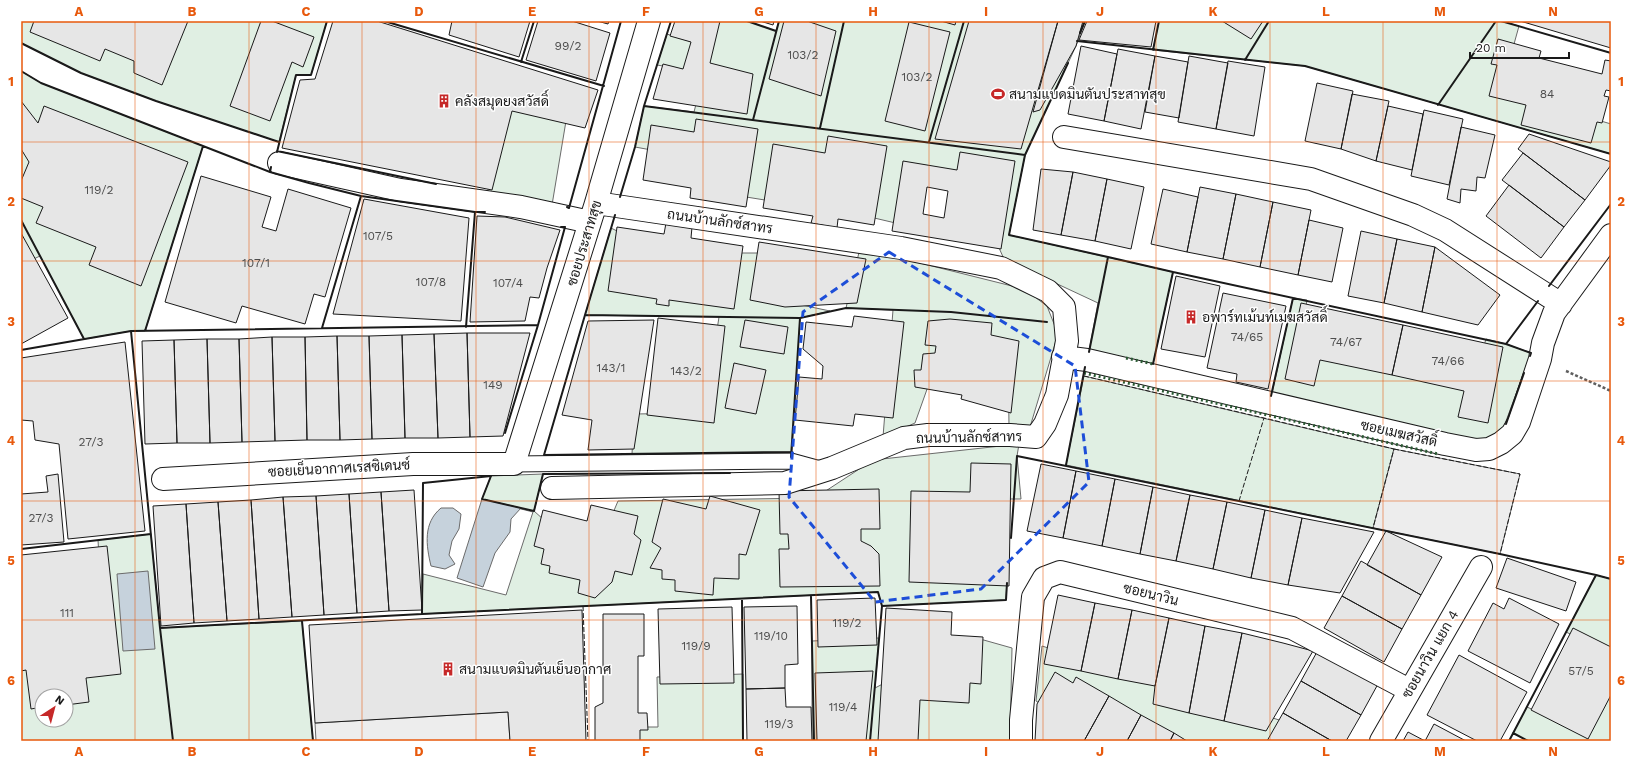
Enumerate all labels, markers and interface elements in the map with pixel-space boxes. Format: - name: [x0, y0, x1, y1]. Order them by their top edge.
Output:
- text: A: [75, 4, 84, 19]
- text: B: [188, 4, 197, 19]
- text: C: [302, 4, 311, 19]
- text: D: [414, 4, 424, 19]
- text: E: [528, 4, 536, 19]
- text: F: [642, 4, 650, 19]
- text: G: [754, 4, 764, 19]
- text: H: [868, 4, 878, 19]
- text: I: [984, 4, 988, 19]
- text: J: [1096, 4, 1104, 19]
- text: K: [1208, 4, 1218, 19]
- text: L: [1322, 4, 1330, 19]
- text: M: [1434, 4, 1446, 19]
- text: N: [1548, 4, 1558, 19]
- scale bar: [1470, 34, 1569, 60]
- house number: 99/2: [555, 39, 581, 53]
- text: 20 m: [1476, 41, 1506, 55]
- house number: 103/2: [787, 48, 819, 62]
- house number: 103/2: [901, 70, 933, 84]
- text: 1: [8, 74, 14, 89]
- text: 1: [1618, 74, 1624, 89]
- sports icon: สนามแบดมินตันประสาทสุข: [990, 86, 1006, 102]
- place label: สนามแบดมินตันประสาทสุข: [1009, 86, 1166, 104]
- house number: 84: [1540, 87, 1554, 101]
- place label: คลังสมุดยงสวัสดิ์: [455, 89, 549, 111]
- building icon: คลังสมุดยงสวัสดิ์: [436, 93, 452, 109]
- house number: 119/2: [85, 183, 113, 197]
- text: 2: [7, 194, 15, 209]
- text: 2: [1617, 194, 1625, 209]
- street label: ซอยประสาทสุข: [563, 198, 607, 288]
- street label: ถนนบ้านลักซ์สาทร: [666, 205, 774, 236]
- house number: 107/5: [363, 229, 393, 243]
- house number: 107/1: [242, 256, 270, 270]
- house number: 107/8: [416, 275, 446, 289]
- house number: 107/4: [493, 276, 523, 290]
- place label: อพาร์ทเม้นท์เมฆสวัสดิ์: [1202, 305, 1328, 325]
- building icon: อพาร์ทเม้นท์เมฆสวัสดิ์: [1183, 309, 1199, 325]
- text: 3: [7, 314, 15, 329]
- text: 3: [1617, 314, 1625, 329]
- house number: 74/65: [1231, 330, 1263, 344]
- house number: 74/67: [1330, 335, 1362, 349]
- house number: 74/66: [1432, 354, 1464, 368]
- house number: 143/1: [597, 361, 625, 375]
- house number: 143/2: [670, 364, 702, 378]
- house number: 149: [483, 378, 503, 392]
- street label: ซอยเมฆสวัสดิ์: [1359, 412, 1440, 450]
- street label: ถนนบ้านลักซ์สาทร: [916, 427, 1023, 446]
- text: 4: [7, 433, 16, 448]
- text: 4: [1617, 433, 1626, 448]
- house number: 27/3: [78, 435, 104, 449]
- street label: ซอยเย็นอากาศเรสซิเดนซ์: [267, 455, 411, 480]
- house number: 27/3: [28, 511, 54, 525]
- text: 5: [7, 553, 15, 568]
- text: 5: [1617, 553, 1625, 568]
- street label: ซอยนาวิน: [1122, 579, 1180, 609]
- house number: 111: [60, 606, 74, 620]
- street label: ซอยนาวิน แยก 4: [1398, 607, 1462, 701]
- house number: 119/2: [833, 616, 861, 630]
- house number: 119/10: [754, 629, 788, 643]
- house number: 119/9: [681, 639, 711, 653]
- place label: สนามแบดมินตันเย็นอากาศ: [459, 660, 611, 677]
- building icon: สนามแบดมินตันเย็นอากาศ: [440, 661, 456, 677]
- house number: 57/5: [1568, 664, 1594, 678]
- text: 6: [7, 673, 15, 688]
- text: 6: [1617, 673, 1625, 688]
- north arrow: [34, 688, 74, 728]
- text: N: [52, 693, 67, 708]
- house number: 119/4: [829, 700, 857, 714]
- house number: 119/3: [765, 717, 793, 731]
- text: A: [75, 744, 84, 759]
- text: B: [188, 744, 197, 759]
- text: C: [302, 744, 311, 759]
- text: D: [414, 744, 424, 759]
- text: E: [528, 744, 536, 759]
- text: F: [642, 744, 650, 759]
- text: G: [754, 744, 764, 759]
- text: H: [868, 744, 878, 759]
- text: I: [984, 744, 988, 759]
- text: J: [1096, 744, 1104, 759]
- text: K: [1208, 744, 1218, 759]
- text: L: [1322, 744, 1330, 759]
- text: M: [1434, 744, 1446, 759]
- text: N: [1548, 744, 1558, 759]

